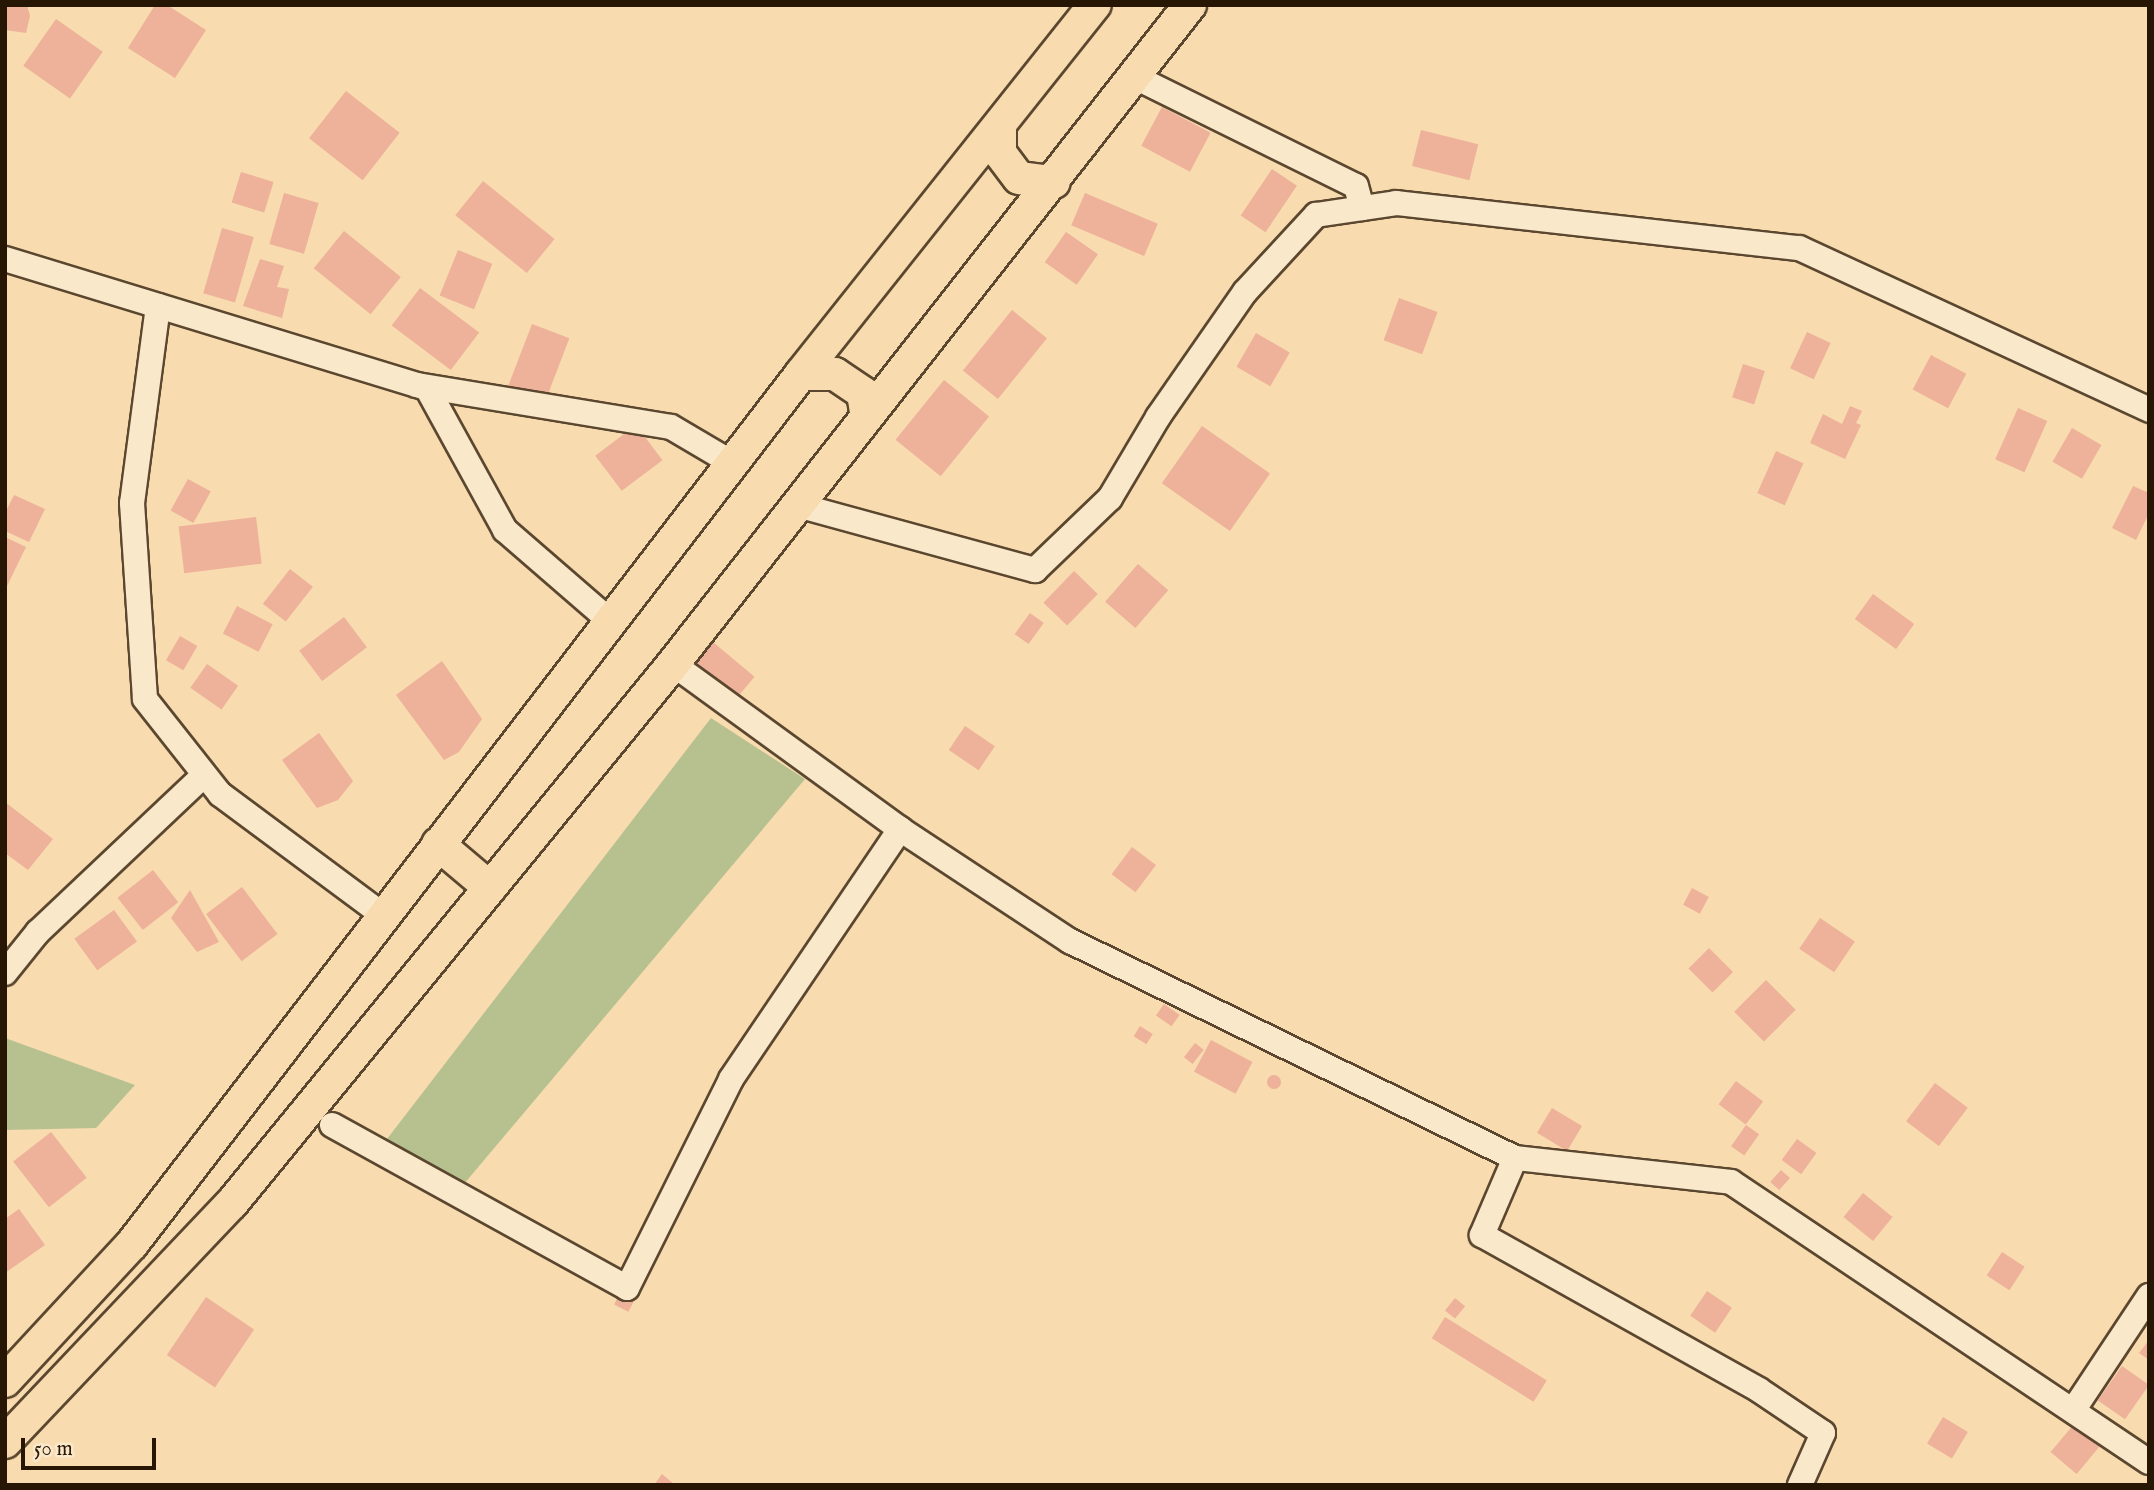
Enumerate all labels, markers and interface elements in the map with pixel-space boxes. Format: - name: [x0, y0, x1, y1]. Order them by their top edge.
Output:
- scale bar: [24, 1424, 159, 1468]
- text: 50 m: [34, 1436, 73, 1463]

